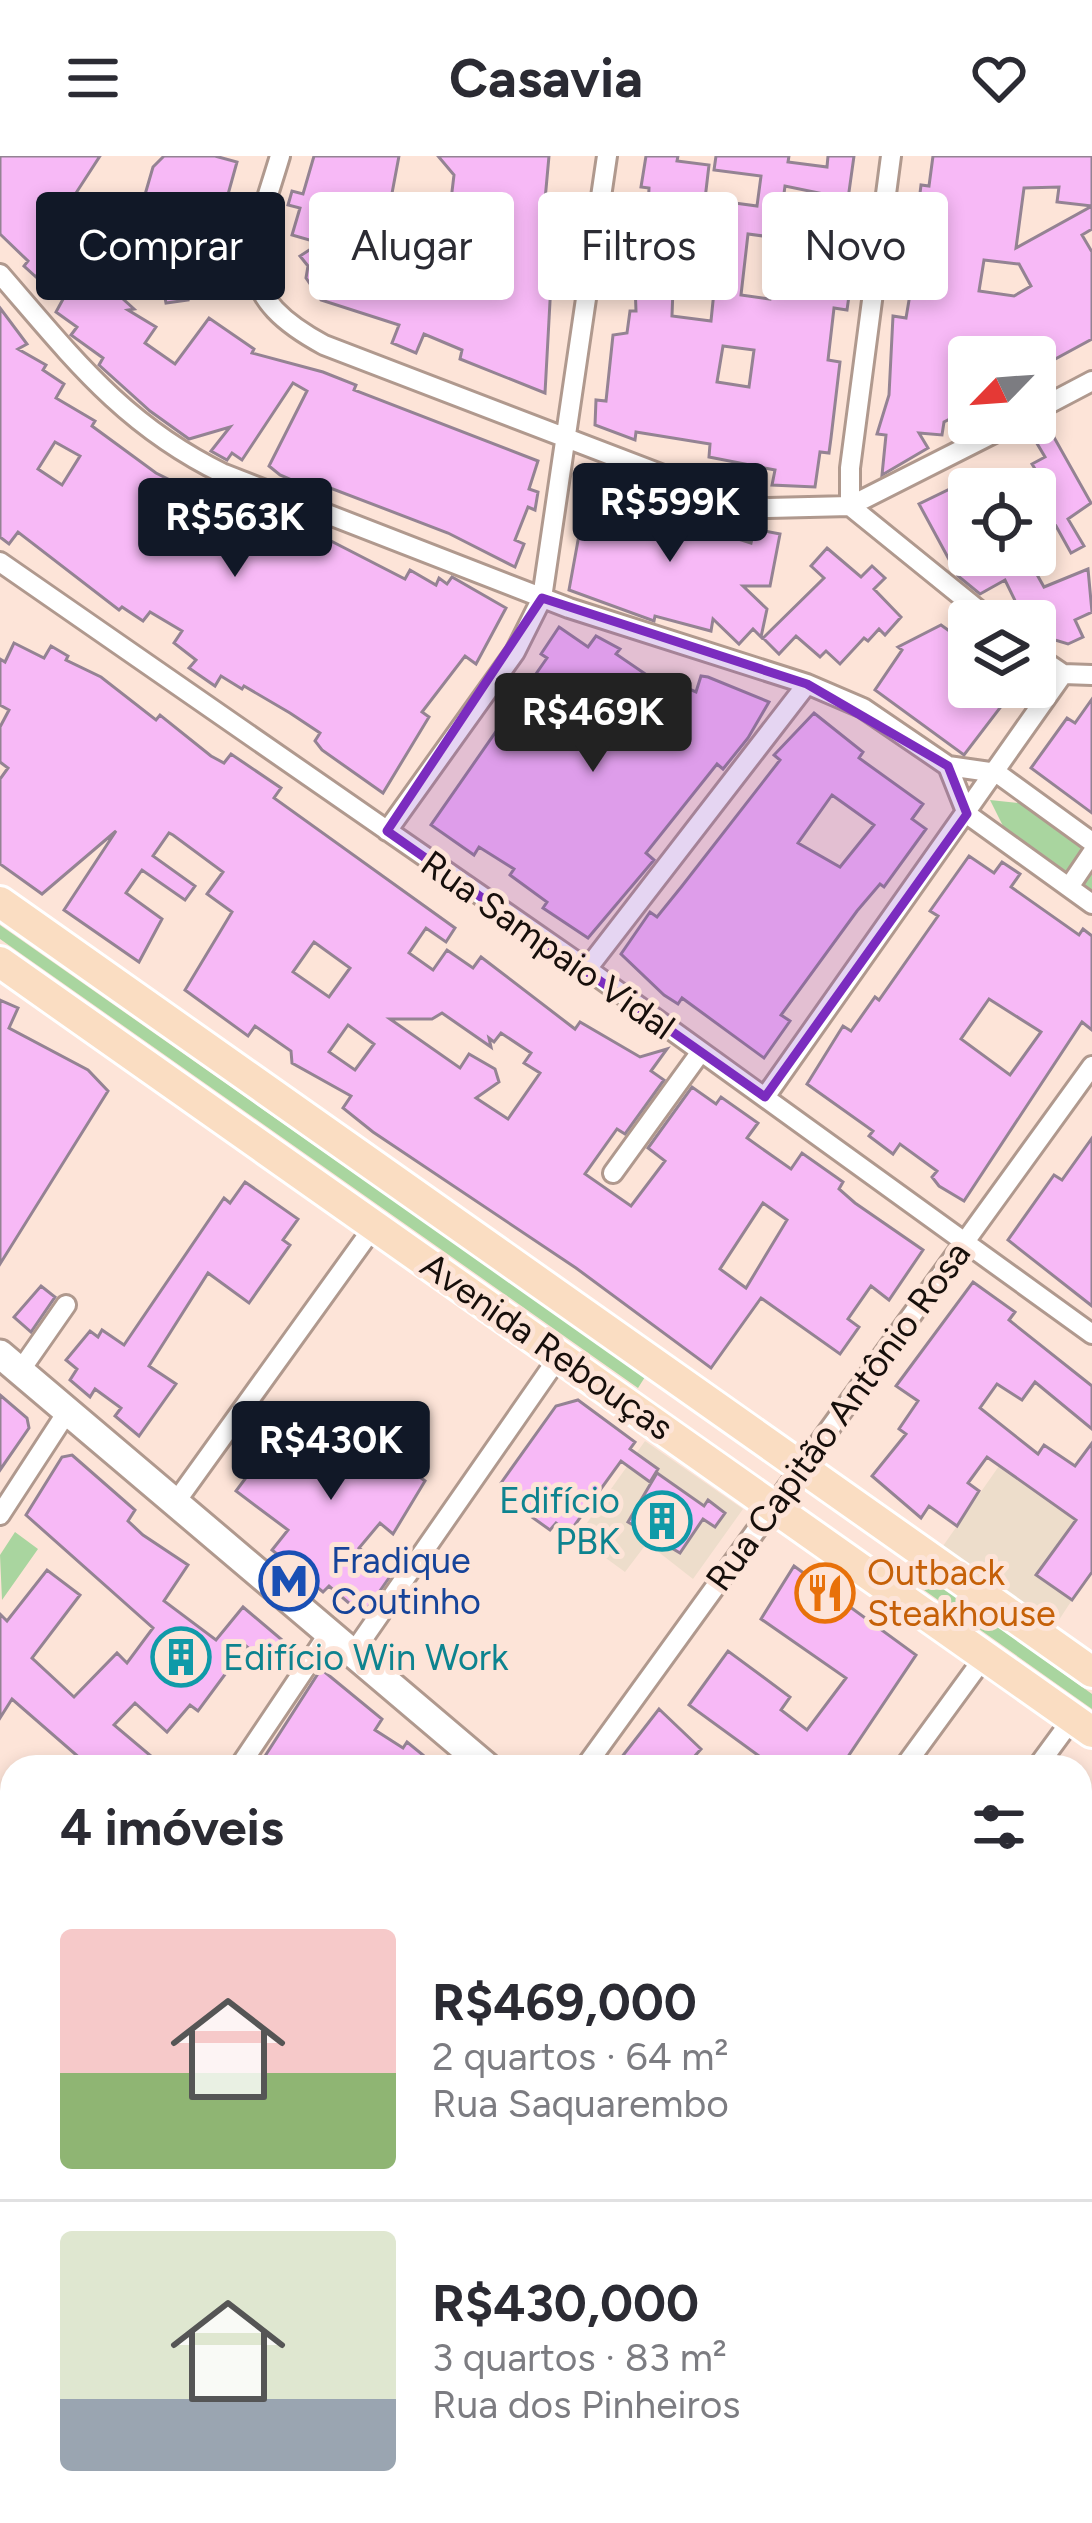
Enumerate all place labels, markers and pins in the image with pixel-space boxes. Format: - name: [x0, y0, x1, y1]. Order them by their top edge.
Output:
- pin: R$599K: [572, 463, 768, 565]
- pin: R$563K: [137, 478, 333, 580]
- pin: R$469K: [495, 673, 691, 775]
- pin: R$430K: [233, 1401, 429, 1503]
- place label: Edifício PBK: [499, 1479, 620, 1563]
- building icon: Edifício PBK: [631, 1490, 693, 1552]
- place label: Fradique Coutinho: [331, 1539, 481, 1623]
- metro station icon: Fradique Coutinho: [258, 1550, 320, 1612]
- place label: Outback Steakhouse: [867, 1551, 1056, 1635]
- restaurant icon: Outback Steakhouse: [794, 1562, 856, 1624]
- building icon: Edifício Win Work: [150, 1626, 212, 1688]
- place label: Edifício Win Work: [223, 1636, 509, 1679]

